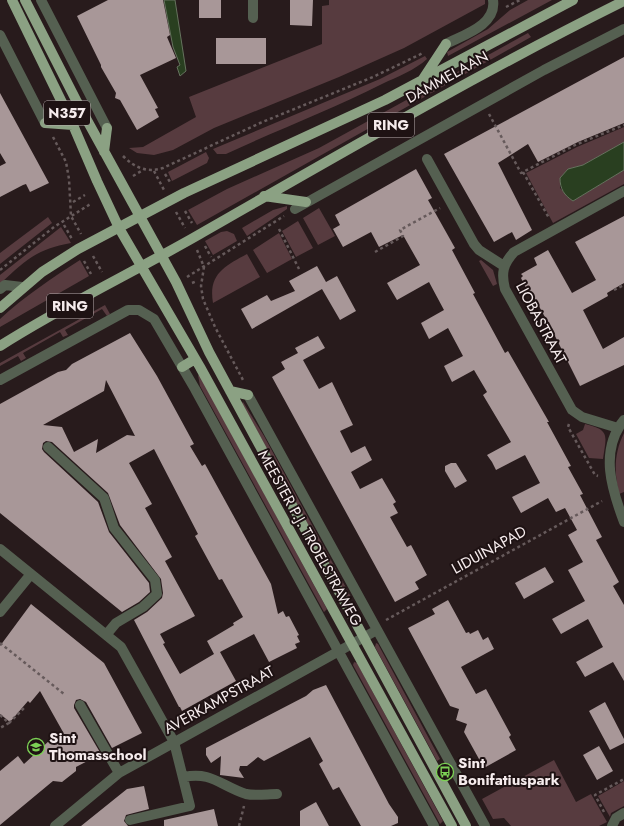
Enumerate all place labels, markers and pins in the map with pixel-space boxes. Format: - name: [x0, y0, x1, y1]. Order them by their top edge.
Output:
- place label: Sint Thomasschool: [49, 727, 147, 766]
- school or university icon: Sint Thomasschool: [26, 737, 46, 757]
- place label: Sint Bonifatiuspark: [458, 752, 560, 791]
- bus stop icon: Sint Bonifatiuspark: [435, 762, 455, 782]

